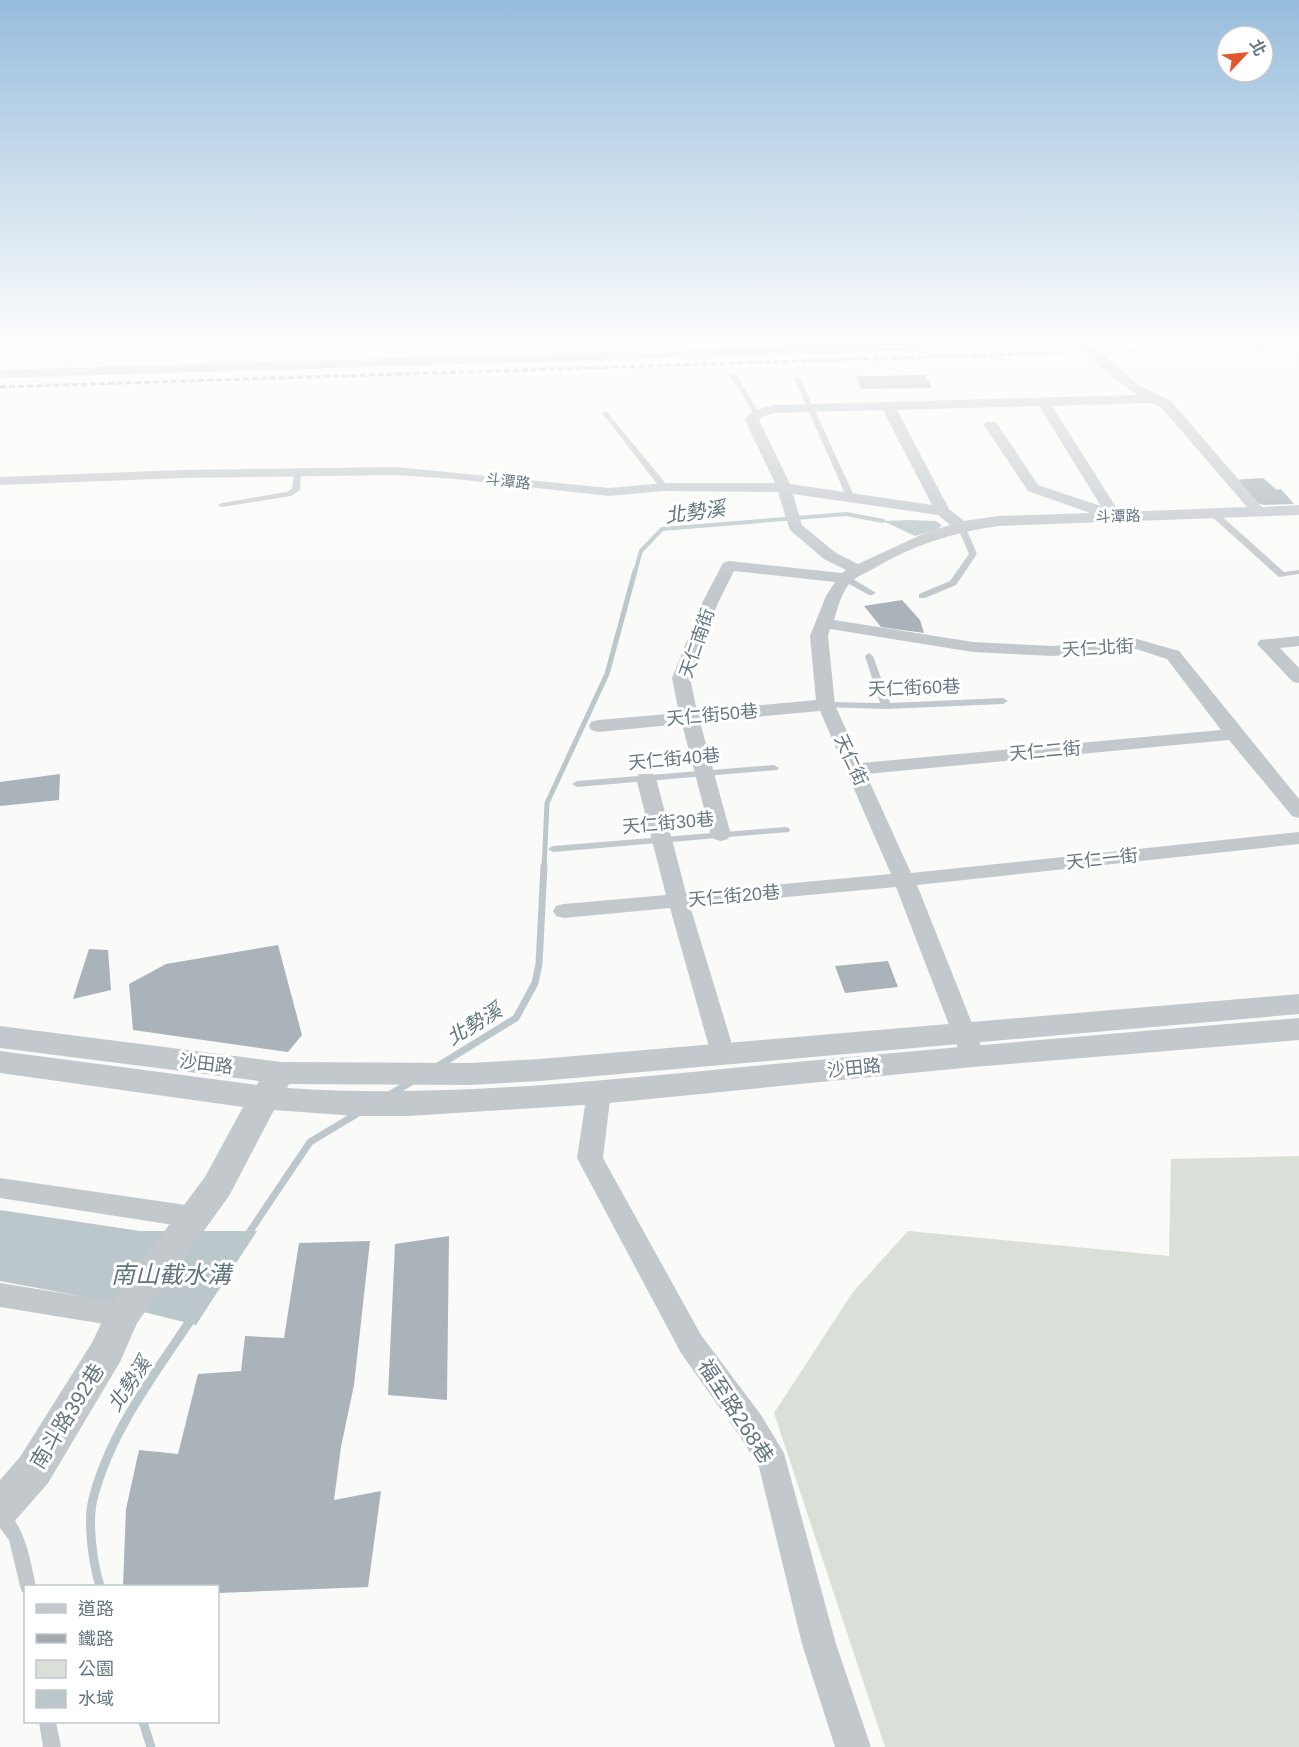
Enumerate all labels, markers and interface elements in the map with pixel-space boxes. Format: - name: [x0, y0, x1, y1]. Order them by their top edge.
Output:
- north arrow: [1215, 24, 1275, 84]
- text: 北: [1247, 37, 1269, 59]
- street label: 斗潭路: [485, 470, 531, 492]
- water label: 北勢溪: [664, 497, 729, 527]
- street label: 斗潭路: [1095, 507, 1141, 525]
- street label: 天仁南街: [676, 606, 718, 680]
- street label: 天仁北街: [1062, 636, 1134, 660]
- street label: 天仁街60巷: [868, 676, 960, 700]
- street label: 天仁街50巷: [665, 701, 759, 729]
- street label: 天仁街: [831, 731, 871, 789]
- street label: 天仁二街: [1008, 738, 1082, 764]
- street label: 天仁街40巷: [627, 745, 721, 773]
- street label: 天仁街30巷: [621, 809, 715, 837]
- street label: 天仁一街: [1065, 845, 1139, 873]
- street label: 天仁街20巷: [687, 882, 781, 910]
- water label: 北勢溪: [443, 997, 508, 1049]
- street label: 沙田路: [178, 1051, 234, 1077]
- street label: 沙田路: [826, 1055, 882, 1081]
- water label: 南山截水溝: [111, 1261, 234, 1288]
- water label: 北勢溪: [103, 1350, 157, 1415]
- street label: 福至路268巷: [694, 1355, 778, 1467]
- street label: 南斗路392巷: [26, 1359, 108, 1473]
- legend: [24, 1585, 219, 1723]
- text: 道路: [78, 1599, 114, 1619]
- text: 鐵路: [78, 1629, 114, 1649]
- text: 公園: [78, 1659, 114, 1679]
- text: 水域: [78, 1689, 114, 1709]

